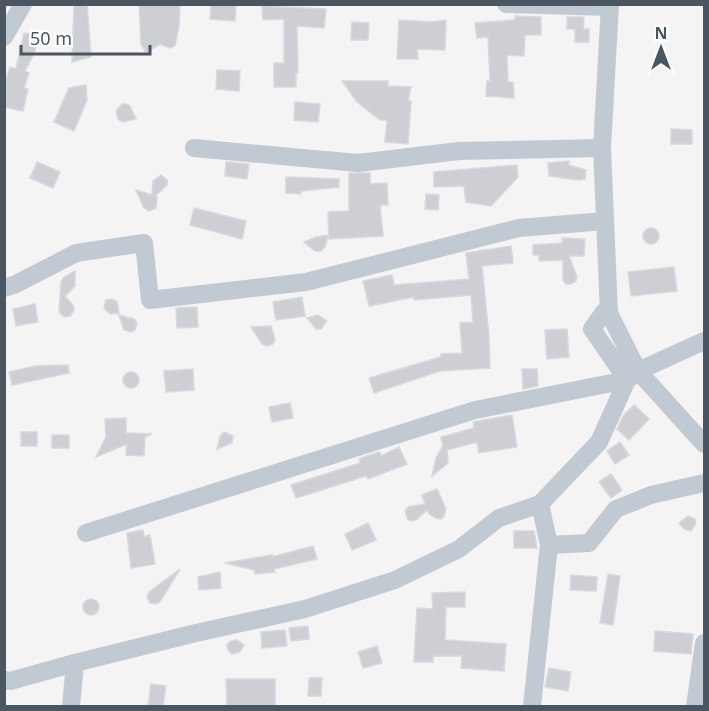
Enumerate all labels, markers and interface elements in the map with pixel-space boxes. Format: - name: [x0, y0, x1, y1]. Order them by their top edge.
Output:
- scale bar: [21, 18, 150, 56]
- north arrow: [631, 18, 691, 78]
- text: N: [654, 22, 668, 44]
- text: 50 m: [30, 26, 72, 50]

